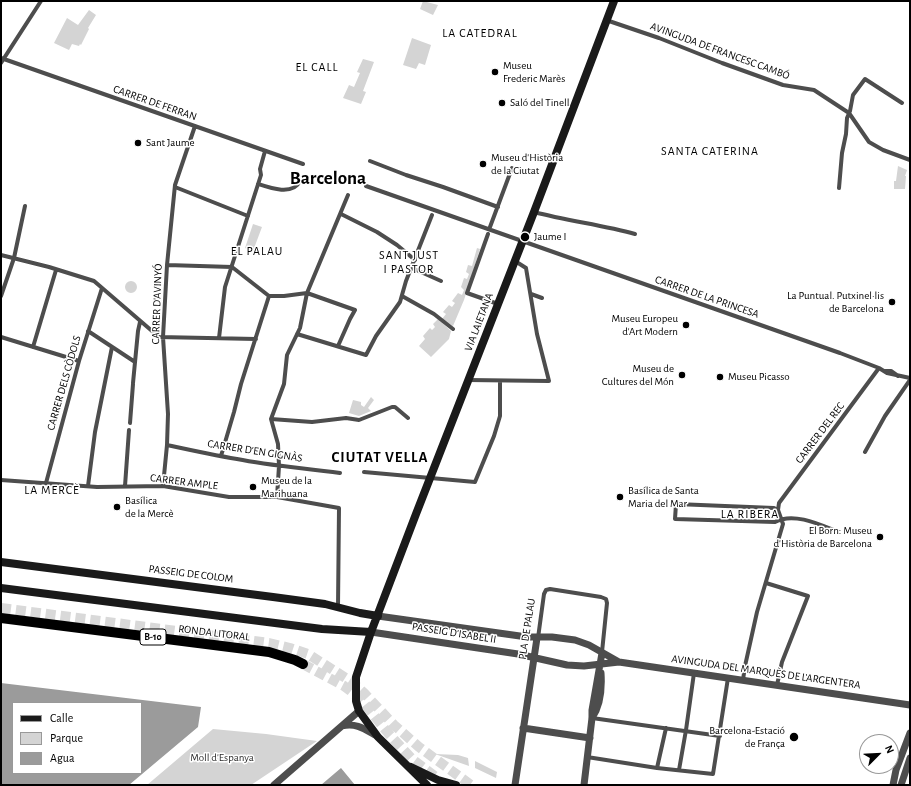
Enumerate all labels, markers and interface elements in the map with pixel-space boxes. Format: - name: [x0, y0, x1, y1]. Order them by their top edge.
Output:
- street label: AVINGUDA DE FRANCESC CAMBÓ: [648, 20, 792, 82]
- district label: LA CATEDRAL: [442, 26, 518, 40]
- place label: Museu Frederic Marès: [503, 59, 565, 85]
- district label: EL CALL: [296, 60, 338, 74]
- marker: Museu Frederic Marès: [490, 67, 500, 77]
- street label: CARRER DE FERRAN: [111, 82, 199, 124]
- place label: Saló del Tinell: [510, 96, 570, 110]
- marker: Saló del Tinell: [497, 98, 507, 108]
- place label: Sant Jaume: [146, 136, 195, 150]
- marker: Sant Jaume: [133, 138, 143, 148]
- district label: SANTA CATERINA: [661, 144, 759, 158]
- place label: Museu d'Història de la Ciutat: [491, 151, 563, 177]
- marker: Museu d'Història de la Ciutat: [478, 159, 488, 169]
- district label: Barcelona: [290, 167, 366, 189]
- place label: Jaume I: [534, 230, 566, 244]
- marker: Jaume I: [519, 231, 531, 243]
- district label: EL PALAU: [231, 244, 283, 258]
- district label: SANT JUST I PASTOR: [379, 248, 439, 276]
- street label: CARRER D'AVINYÓ: [149, 263, 165, 345]
- street label: CARRER DE LA PRINCESA: [653, 273, 761, 321]
- place label: La Puntual. Putxinel·lis de Barcelona: [787, 289, 884, 315]
- street label: VIA LAIETANA: [462, 291, 496, 353]
- marker: La Puntual. Putxinel·lis de Barcelona: [887, 297, 897, 307]
- place label: Museu Europeu d'Art Modern: [612, 312, 678, 338]
- marker: Museu Europeu d'Art Modern: [681, 320, 691, 330]
- street label: CARRER DELS CÒDOLS: [44, 334, 84, 432]
- place label: Museu de Cultures del Món: [602, 362, 674, 388]
- marker: Museu de Cultures del Món: [677, 370, 687, 380]
- place label: Museu Picasso: [728, 370, 790, 384]
- marker: Museu Picasso: [715, 372, 725, 382]
- street label: CARRER DEL REC: [793, 400, 847, 466]
- street label: CARRER D'EN GIGNÀS: [207, 437, 303, 465]
- district label: CIUTAT VELLA: [331, 448, 429, 466]
- street label: CARRER AMPLE: [149, 471, 219, 493]
- place label: Museu de la Marihuana: [261, 474, 312, 500]
- marker: Museu de la Marihuana: [248, 482, 258, 492]
- district label: LA MERCÈ: [24, 483, 80, 497]
- place label: Basílica de Santa Maria del Mar: [628, 484, 699, 510]
- marker: Basílica de Santa Maria del Mar: [615, 492, 625, 502]
- place label: Basílica de la Mercè: [125, 494, 174, 520]
- marker: Basílica de la Mercè: [112, 502, 122, 512]
- district label: LA RIBERA: [721, 507, 779, 521]
- place label: El Born: Museu d'Història de Barcelona: [773, 524, 872, 550]
- marker: El Born: Museu d'Història de Barcelona: [875, 532, 885, 542]
- street label: PASSEIG DE COLOM: [148, 562, 234, 586]
- street label: PLA DE PALAU: [516, 597, 538, 661]
- street label: PASSEIG D'ISABEL II: [411, 620, 497, 646]
- street label: RONDA LITORAL: [177, 622, 251, 644]
- road number: B-10: [140, 629, 166, 645]
- street label: AVINGUDA DEL MARQUÈS DE L'ARGENTERA: [671, 652, 861, 692]
- legend: [12, 702, 142, 774]
- text: Calle: [50, 712, 73, 724]
- place label: Barcelona-Estació de França: [709, 724, 785, 750]
- marker: Barcelona-Estació de França: [788, 731, 800, 743]
- text: Parque: [50, 732, 83, 744]
- north arrow: [859, 734, 899, 774]
- text: N: [883, 744, 896, 755]
- park label: Moll d'Espanya: [190, 751, 254, 765]
- text: Agua: [50, 752, 74, 764]

